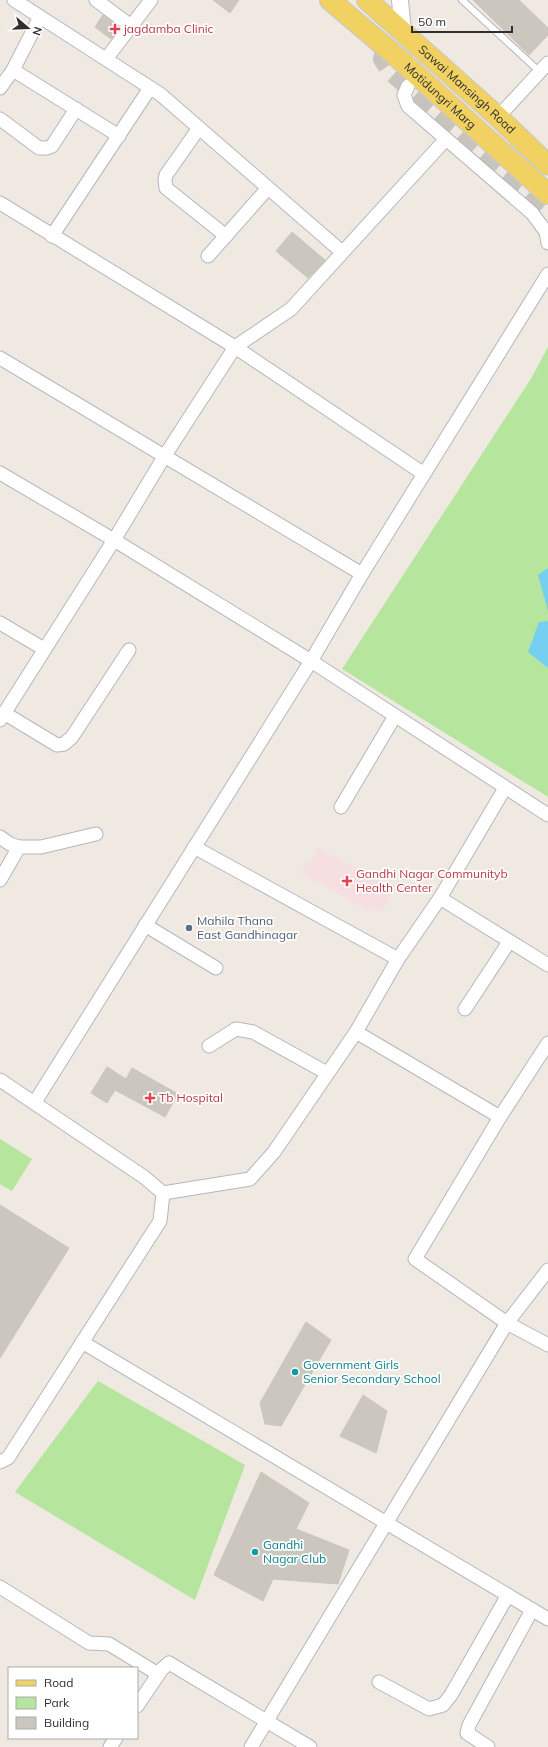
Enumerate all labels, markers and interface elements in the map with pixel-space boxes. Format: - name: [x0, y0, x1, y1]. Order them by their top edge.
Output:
- north arrow: [8, 8, 48, 48]
- scale bar: [412, 8, 512, 34]
- text: 50 m: [418, 14, 446, 29]
- place label: jagdamba Clinic: [123, 21, 214, 36]
- marker: jagdamba Clinic: [109, 23, 121, 35]
- text: N: [29, 25, 45, 37]
- street label: Sawai Mansingh Road: [416, 42, 519, 137]
- street label: Motidungri Marg: [401, 59, 479, 132]
- place label: Gandhi Nagar Communityb Health Center: [356, 866, 508, 895]
- marker: Gandhi Nagar Communityb Health Center: [341, 875, 353, 887]
- place label: Mahila Thana East Gandhinagar: [197, 913, 298, 942]
- marker: Mahila Thana East Gandhinagar: [184, 923, 194, 933]
- place label: Tb Hospital: [159, 1090, 223, 1105]
- marker: Tb Hospital: [144, 1092, 156, 1104]
- place label: Government Girls Senior Secondary School: [303, 1357, 441, 1386]
- marker: Government Girls Senior Secondary School: [290, 1367, 300, 1377]
- place label: Gandhi Nagar Club: [263, 1537, 326, 1566]
- marker: Gandhi Nagar Club: [250, 1547, 260, 1557]
- legend: [8, 1667, 138, 1739]
- text: Road: [44, 1675, 73, 1690]
- text: Park: [44, 1695, 70, 1710]
- text: Building: [44, 1715, 89, 1730]

